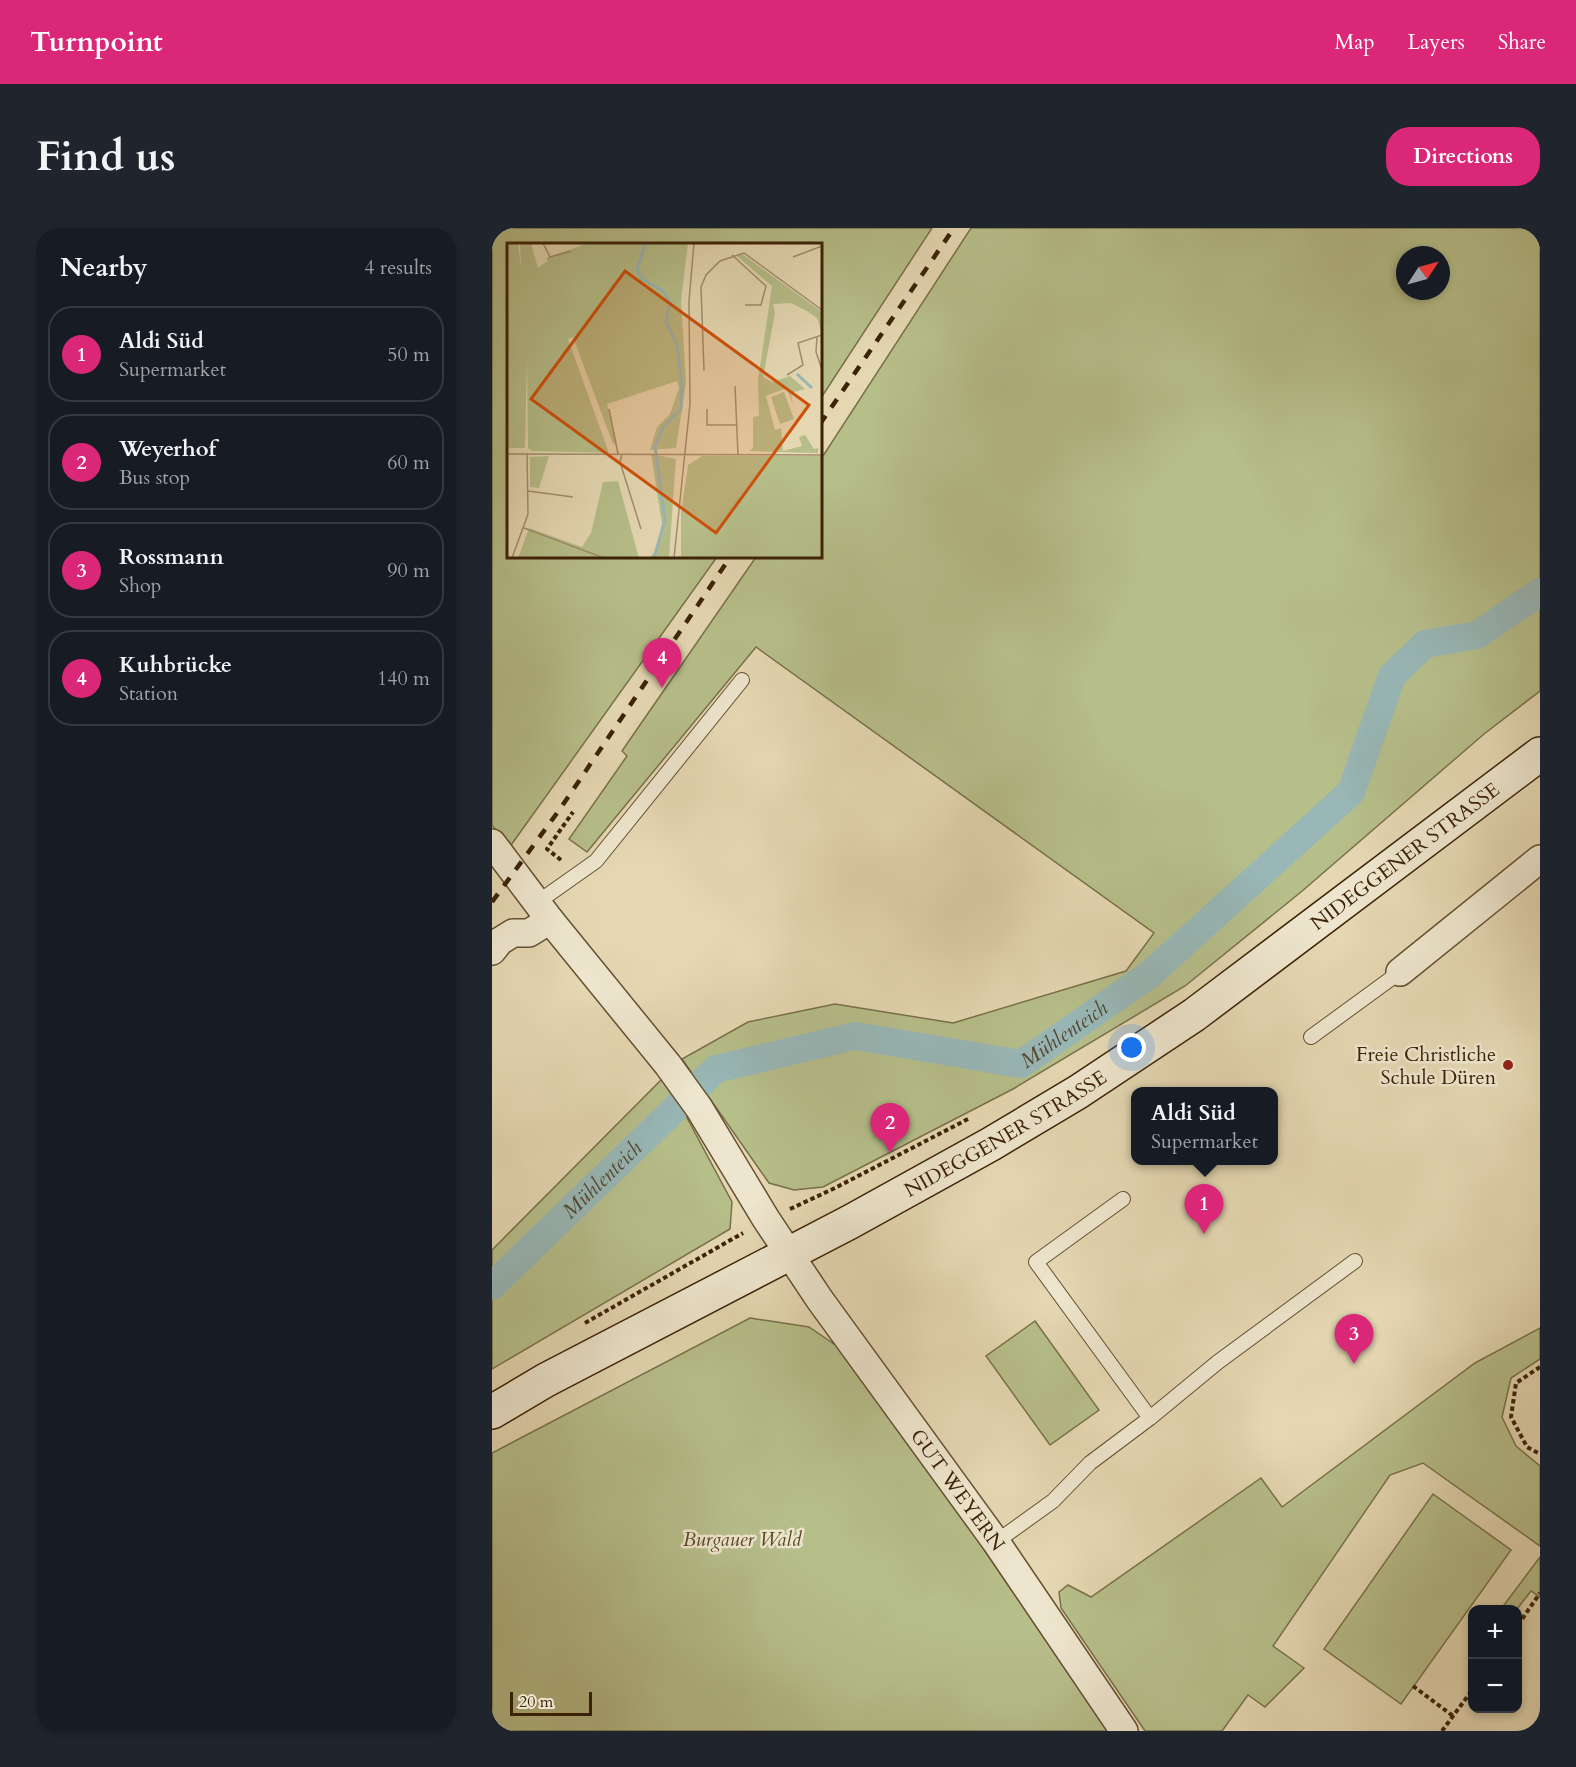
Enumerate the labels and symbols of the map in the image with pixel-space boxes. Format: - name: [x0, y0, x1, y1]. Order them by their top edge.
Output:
- inset map: [507, 243, 822, 558]
- north arrow: [1396, 246, 1450, 300]
- pin: 4: [642, 638, 682, 688]
- street label: NIDEGGENER STRASSE: [1305, 776, 1505, 936]
- water label: Mühlenteich: [1014, 994, 1113, 1075]
- your location: [1117, 1033, 1146, 1062]
- place label: Freie Christliche Schule Düren: [1356, 1041, 1497, 1091]
- marker: Freie Christliche Schule Düren: [1501, 1058, 1515, 1072]
- street label: NIDEGGENER STRASSE: [899, 1063, 1112, 1203]
- pin: 2: [870, 1104, 910, 1153]
- water label: Mühlenteich: [556, 1134, 648, 1225]
- pin: 1: [1184, 1184, 1224, 1234]
- pin: 3: [1334, 1314, 1374, 1364]
- street label: GUT WEYERN: [904, 1423, 1012, 1556]
- park label: Burgauer Wald: [683, 1526, 803, 1553]
- scale bar: [510, 1689, 592, 1716]

